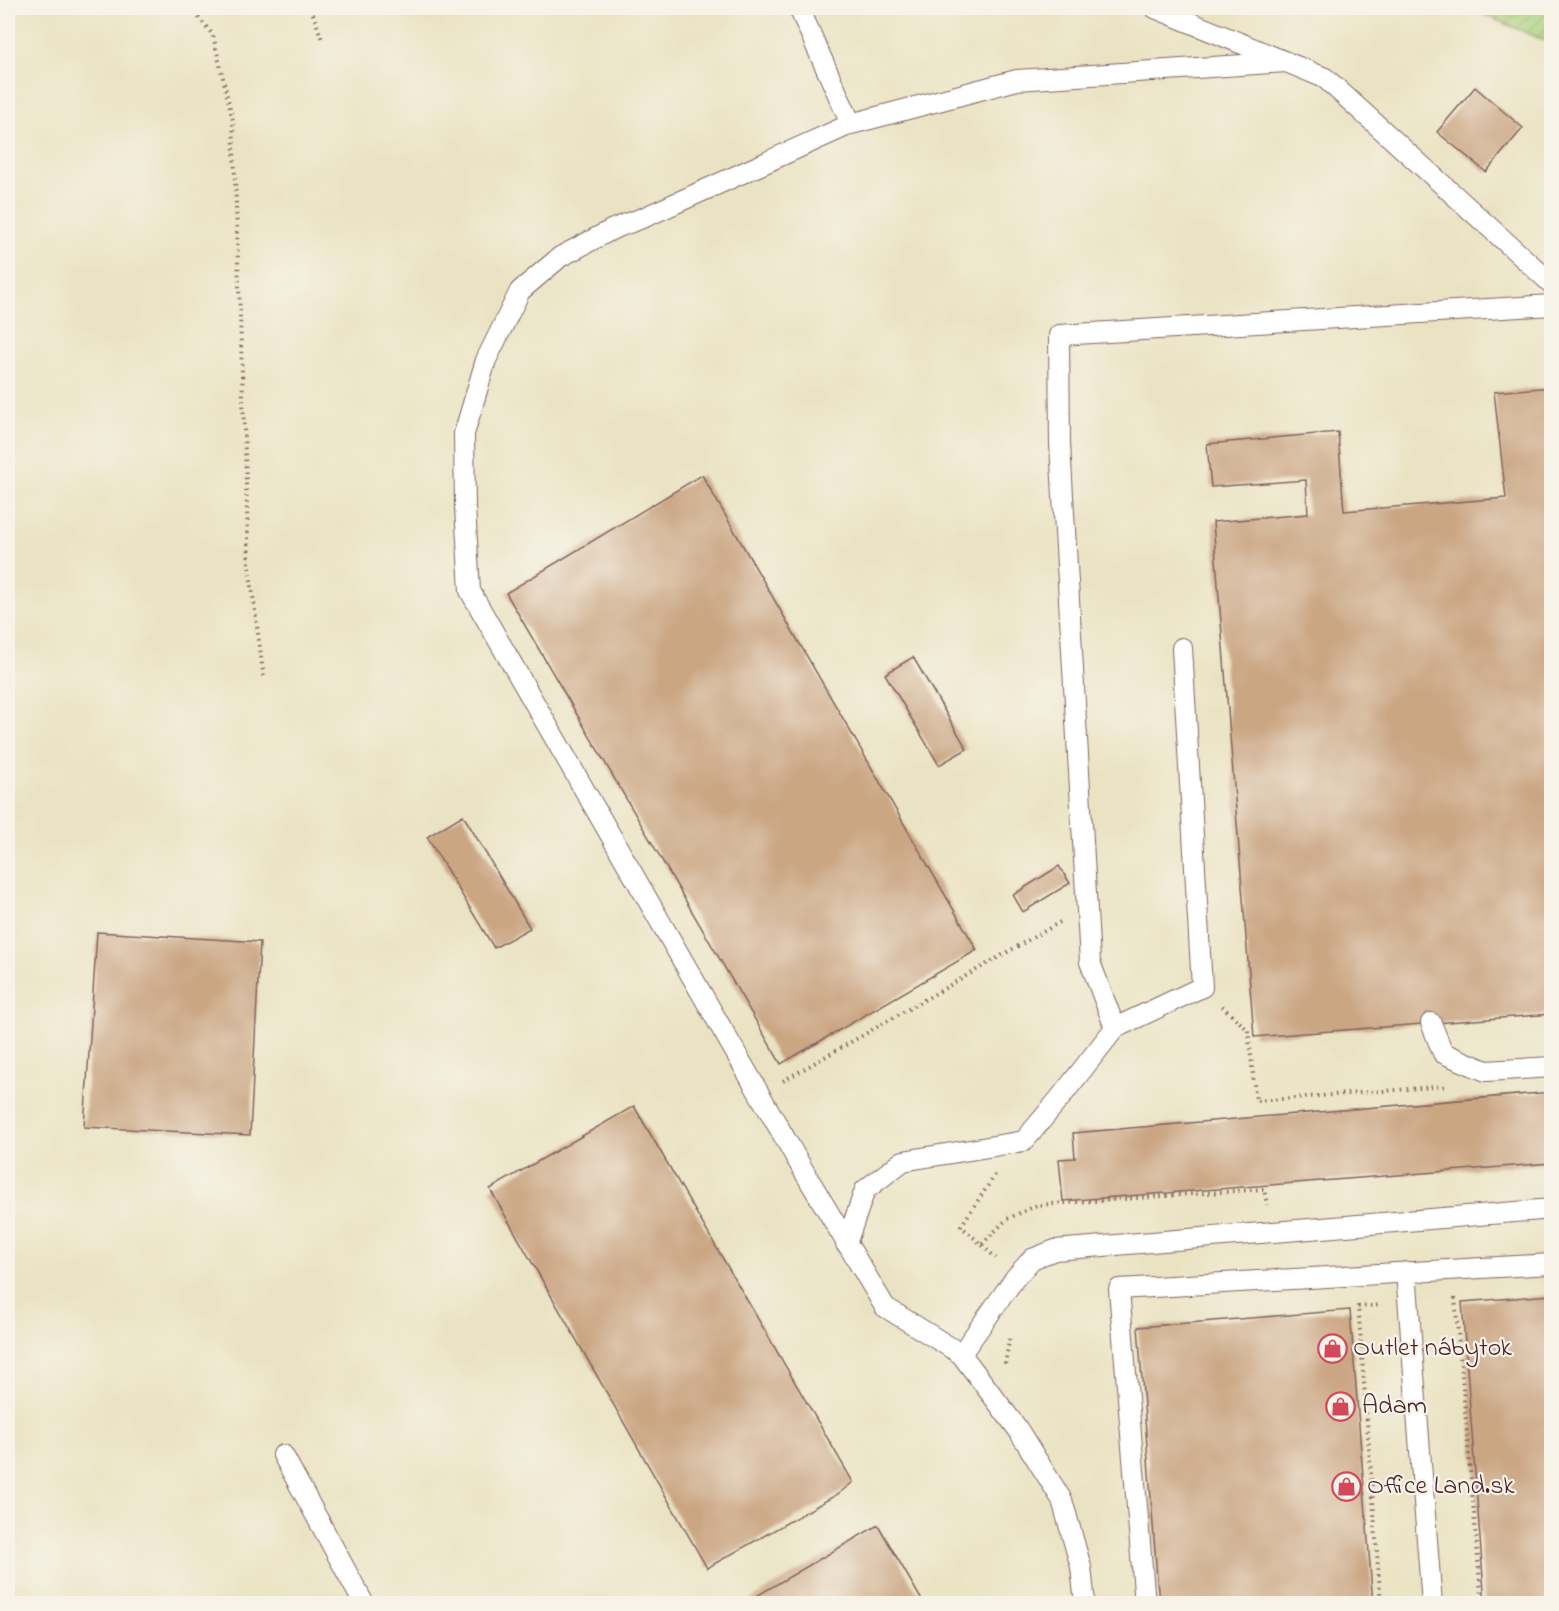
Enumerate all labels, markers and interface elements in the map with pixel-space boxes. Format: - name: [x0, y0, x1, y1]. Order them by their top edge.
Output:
- place label: Outlet nábytok: [1353, 1330, 1512, 1368]
- shop icon: Outlet nábytok: [1316, 1333, 1348, 1365]
- place label: Adam: [1362, 1388, 1427, 1426]
- shop icon: Adam: [1325, 1391, 1357, 1423]
- place label: Office Land.sk: [1367, 1468, 1515, 1506]
- shop icon: Office Land.sk: [1330, 1471, 1362, 1503]

